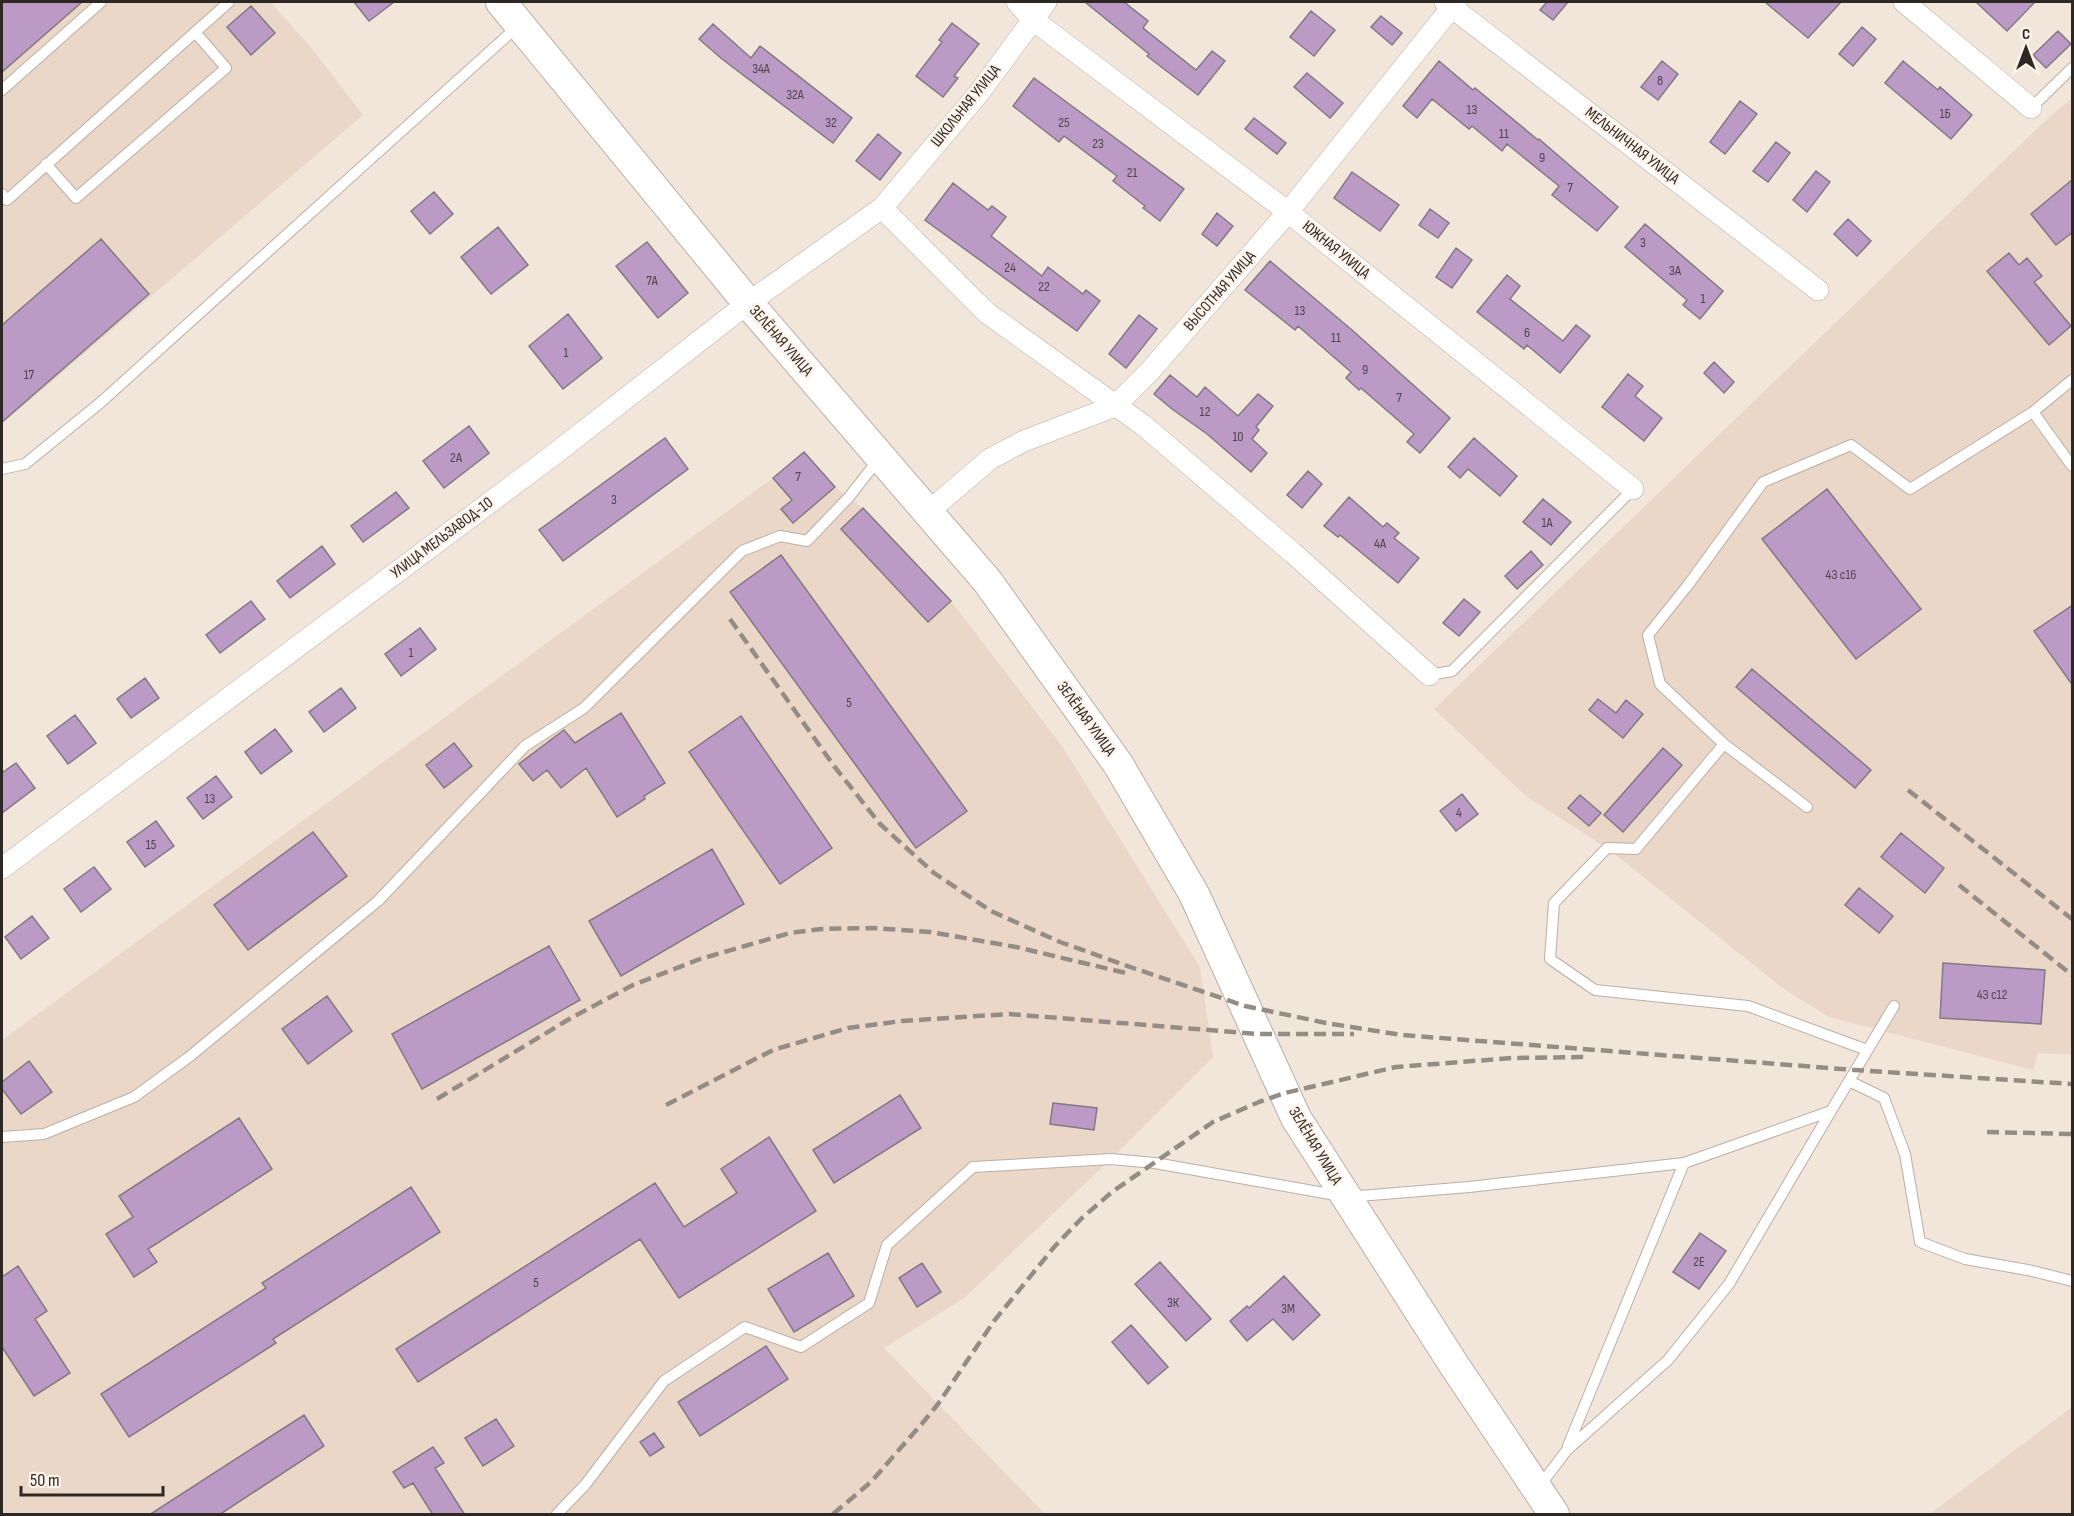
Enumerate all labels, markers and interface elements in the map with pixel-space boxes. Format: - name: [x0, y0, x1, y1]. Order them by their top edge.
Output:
- north arrow: [1996, 18, 2056, 78]
- text: С: [2022, 25, 2030, 44]
- house number: 34А: [752, 60, 771, 77]
- street label: ШКОЛЬНАЯ УЛИЦА: [927, 61, 1005, 151]
- house number: 8: [1657, 72, 1663, 89]
- house number: 32А: [786, 86, 805, 103]
- house number: 13: [1467, 101, 1478, 118]
- street label: МЕЛЬНИЧНАЯ УЛИЦА: [1581, 103, 1683, 189]
- house number: 1Б: [1939, 105, 1951, 122]
- house number: 32: [825, 114, 837, 131]
- house number: 25: [1058, 114, 1070, 131]
- house number: 11: [1499, 125, 1509, 142]
- house number: 23: [1092, 135, 1104, 152]
- house number: 9: [1539, 149, 1545, 166]
- house number: 21: [1127, 164, 1137, 181]
- house number: 7: [1567, 179, 1573, 196]
- street label: ЮЖНАЯ УЛИЦА: [1298, 217, 1374, 283]
- house number: 3: [1640, 234, 1646, 251]
- street label: ВЫСОТНАЯ УЛИЦА: [1180, 247, 1260, 335]
- house number: 24: [1004, 259, 1016, 276]
- house number: 3А: [1669, 262, 1682, 279]
- house number: 7А: [646, 272, 659, 289]
- house number: 22: [1038, 278, 1050, 295]
- house number: 1: [1701, 290, 1706, 307]
- street label: ЗЕЛЁНАЯ УЛИЦА: [745, 302, 817, 380]
- house number: 13: [1295, 302, 1306, 319]
- house number: 6: [1524, 324, 1530, 341]
- house number: 11: [1331, 329, 1341, 346]
- house number: 1: [564, 344, 569, 361]
- house number: 9: [1362, 361, 1368, 378]
- house number: 17: [24, 366, 35, 383]
- house number: 7: [1396, 389, 1402, 406]
- house number: 12: [1200, 403, 1211, 420]
- house number: 10: [1232, 428, 1244, 445]
- house number: 2А: [450, 449, 463, 466]
- house number: 7: [795, 468, 801, 485]
- house number: 3: [611, 491, 617, 508]
- street label: УЛИЦА МЕЛЬЗАВОД-10: [387, 493, 497, 583]
- house number: 1А: [1541, 514, 1554, 531]
- house number: 4А: [1374, 535, 1387, 552]
- house number: 4З с16: [1826, 566, 1856, 583]
- house number: 1: [409, 644, 414, 661]
- street label: ЗЕЛЁНАЯ УЛИЦА: [1053, 678, 1120, 760]
- house number: 5: [846, 694, 852, 711]
- house number: 13: [205, 790, 216, 807]
- house number: 4: [1456, 804, 1462, 821]
- house number: 15: [146, 836, 157, 853]
- house number: 4З с12: [1977, 986, 2008, 1003]
- street label: ЗЕЛЁНАЯ УЛИЦА: [1284, 1104, 1346, 1189]
- house number: 2Е: [1693, 1253, 1705, 1270]
- house number: 5: [533, 1274, 539, 1291]
- house number: 3К: [1167, 1294, 1180, 1311]
- house number: 3М: [1281, 1300, 1295, 1317]
- scale bar: [21, 1459, 164, 1497]
- text: 50 m: [30, 1470, 60, 1491]

